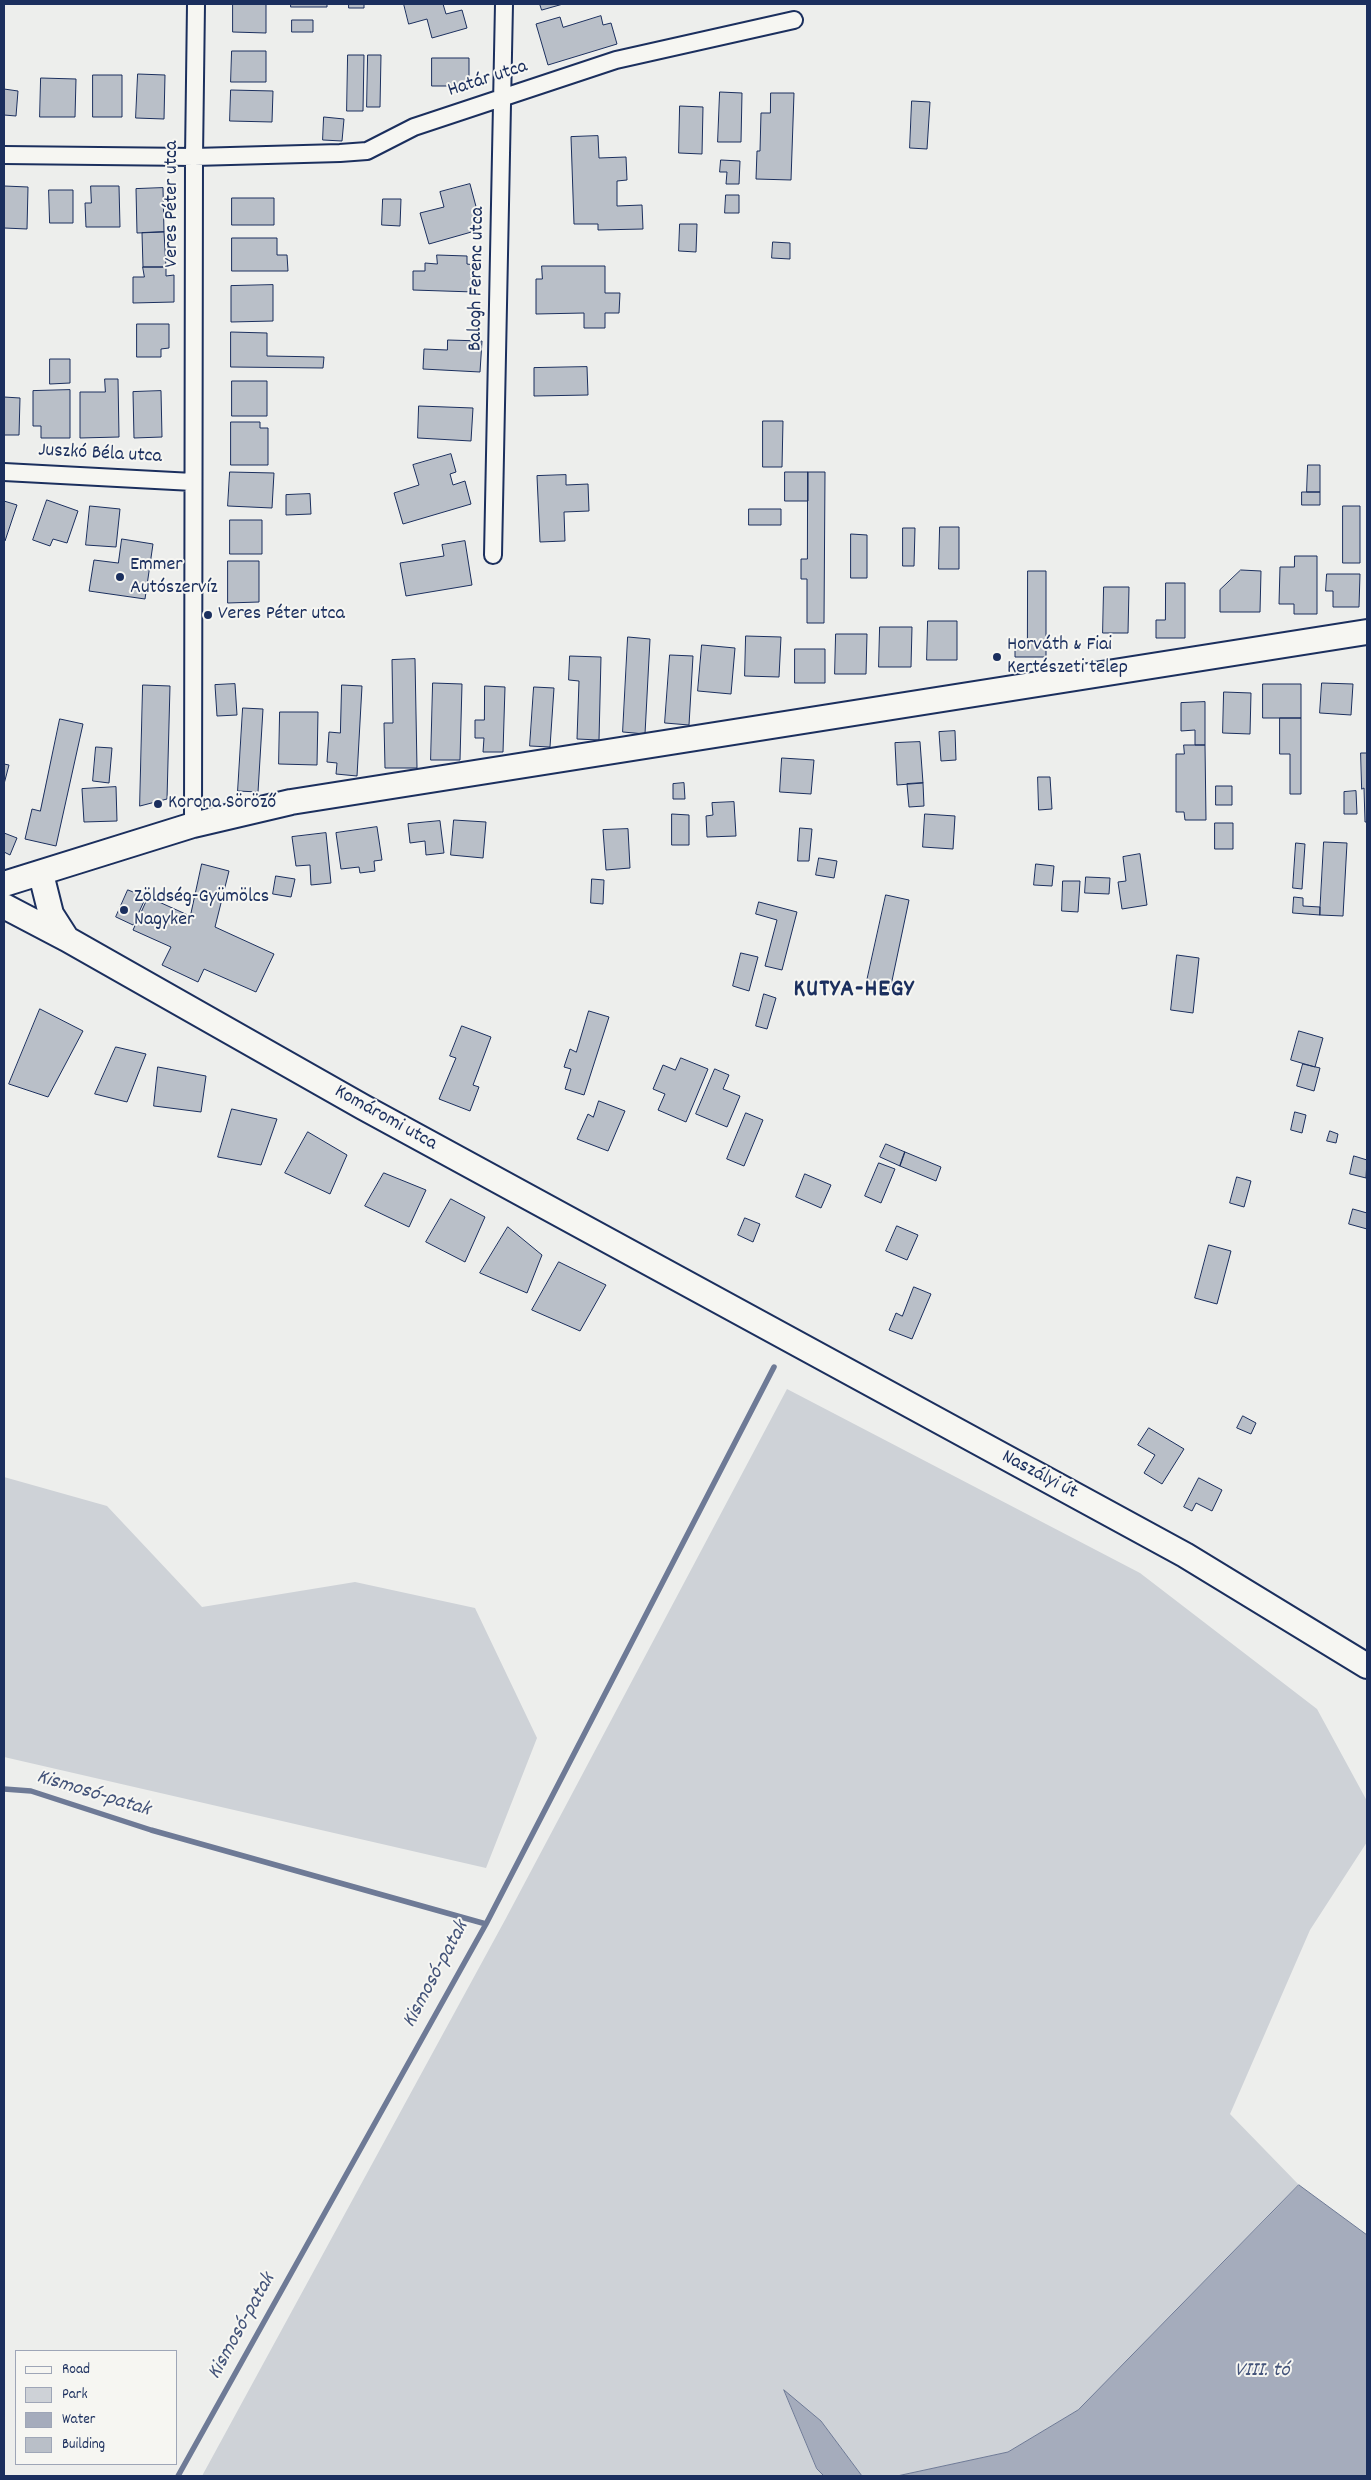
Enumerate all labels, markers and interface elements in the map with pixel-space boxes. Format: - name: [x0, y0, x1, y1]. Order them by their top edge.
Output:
- street label: Határ utca: [445, 56, 531, 104]
- street label: Veres Péter utca: [161, 141, 185, 267]
- street label: Balogh Ferenc utca: [465, 207, 491, 351]
- street label: Juszkó Béla utca: [38, 440, 162, 470]
- place label: Emmer Autószervíz: [130, 554, 218, 601]
- marker: Emmer Autószervíz: [114, 571, 126, 583]
- place label: Veres Péter utca: [218, 603, 345, 627]
- marker: Veres Péter utca: [202, 609, 214, 621]
- place label: Horváth & Fiai Kertészeti telep: [1007, 634, 1128, 681]
- marker: Horváth & Fiai Kertészeti telep: [991, 651, 1003, 663]
- place label: Korona Söröző: [168, 792, 276, 816]
- marker: Korona Söröző: [152, 798, 164, 810]
- place label: Zöldség-Gyümölcs Nagyker: [134, 886, 269, 933]
- marker: Zöldség-Gyümölcs Nagyker: [118, 904, 130, 916]
- district label: KUTYA-HEGY: [792, 977, 916, 1007]
- street label: Komáromi utca: [330, 1081, 440, 1157]
- street label: Naszályi út: [997, 1446, 1081, 1506]
- water label: Kismosó-patak: [33, 1766, 153, 1824]
- water label: Kismosó-patak: [398, 1917, 476, 2033]
- water label: Kismosó-patak: [204, 2270, 282, 2384]
- legend: [15, 2350, 178, 2465]
- text: Road: [62, 2359, 90, 2381]
- water label: VIII. tó: [1234, 2359, 1290, 2385]
- text: Park: [62, 2384, 88, 2406]
- text: Water: [62, 2409, 95, 2431]
- text: Building: [62, 2434, 105, 2456]

